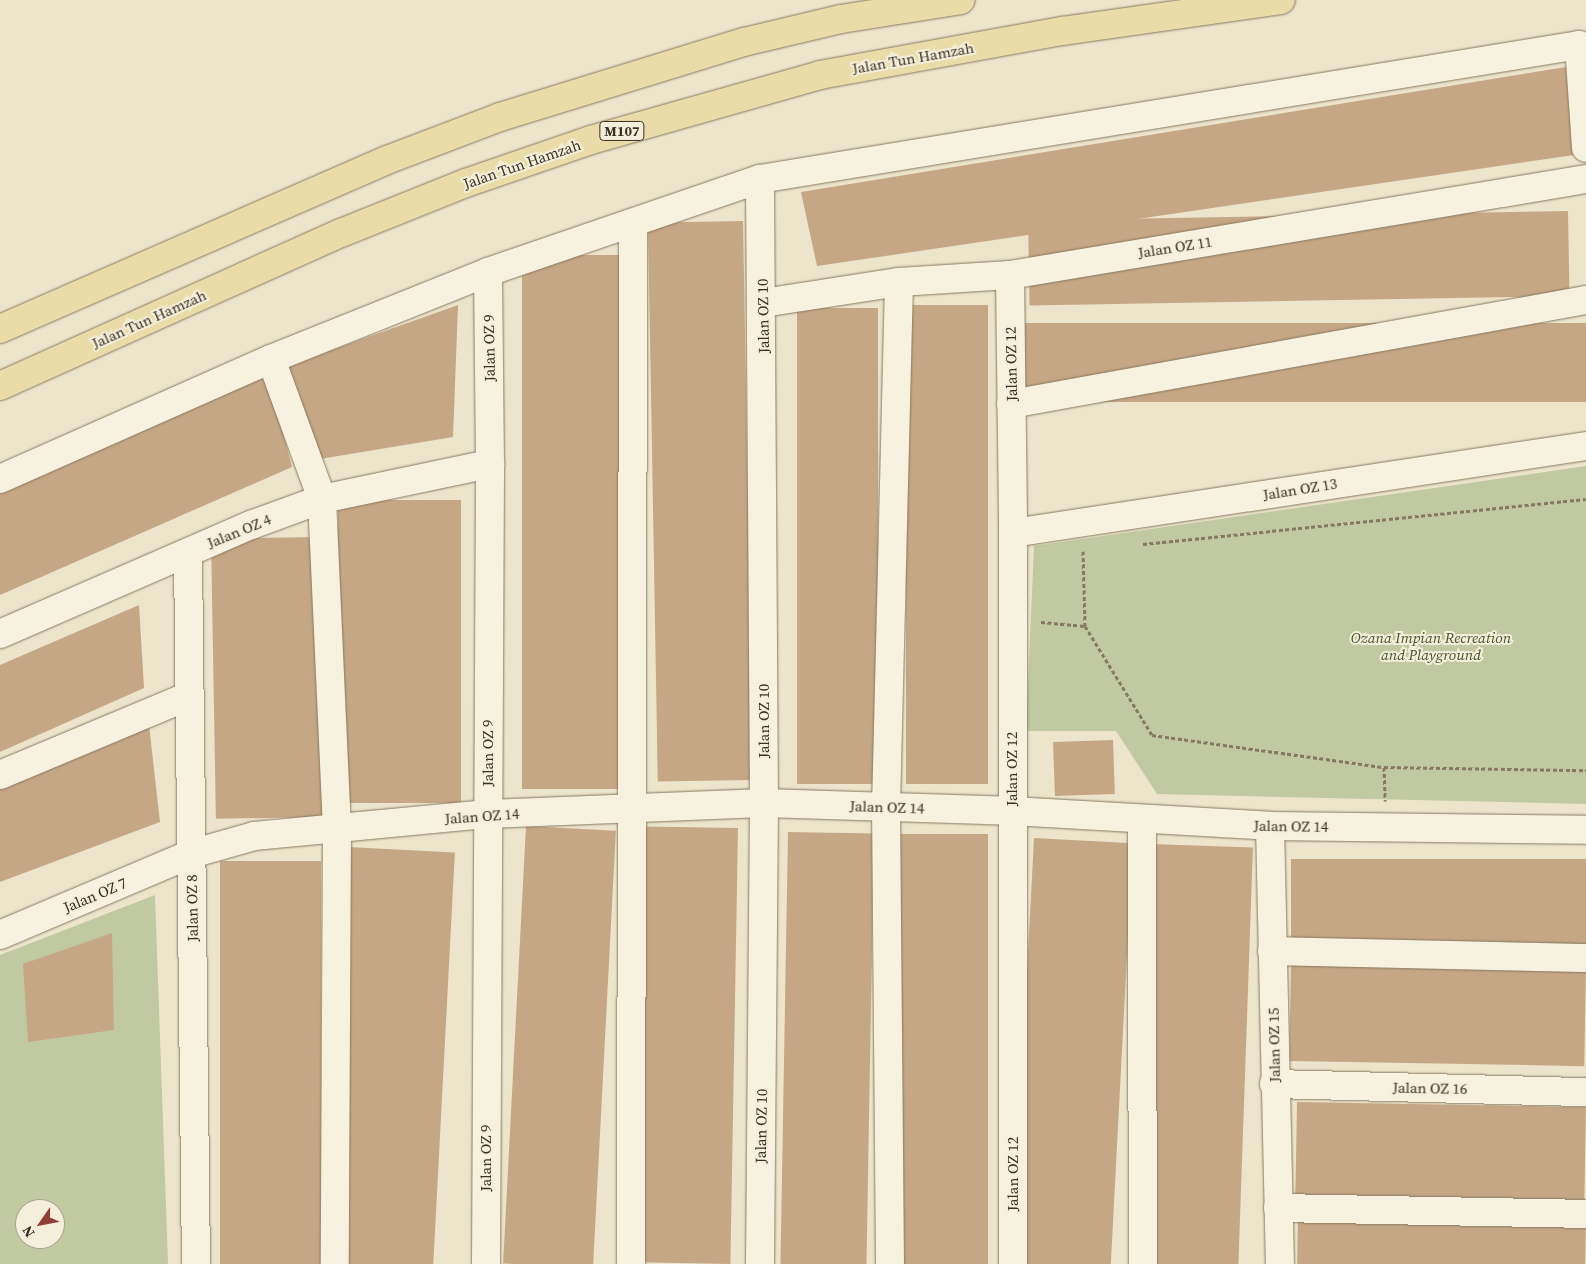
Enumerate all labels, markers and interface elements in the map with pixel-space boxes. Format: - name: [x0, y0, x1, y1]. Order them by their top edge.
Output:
- street label: Jalan Tun Hamzah: [851, 38, 975, 78]
- road number: M107: [598, 120, 646, 142]
- street label: Jalan Tun Hamzah: [461, 135, 583, 193]
- street label: Jalan OZ 11: [1137, 232, 1213, 262]
- street label: Jalan OZ 10: [753, 279, 773, 353]
- street label: Jalan Tun Hamzah: [89, 286, 209, 352]
- street label: Jalan OZ 9: [479, 314, 499, 382]
- street label: Jalan OZ 12: [1001, 327, 1021, 401]
- street label: Jalan OZ 13: [1262, 474, 1338, 504]
- street label: Jalan OZ 4: [204, 510, 274, 552]
- park label: Ozana Impian Recreation and Playground: [1351, 628, 1511, 663]
- street label: Jalan OZ 10: [755, 684, 773, 758]
- street label: Jalan OZ 9: [479, 719, 497, 787]
- street label: Jalan OZ 12: [1003, 732, 1021, 806]
- street label: Jalan OZ 14: [849, 797, 925, 817]
- street label: Jalan OZ 14: [444, 804, 520, 828]
- street label: Jalan OZ 14: [1254, 816, 1328, 836]
- street label: Jalan OZ 7: [61, 874, 129, 916]
- street label: Jalan OZ 8: [182, 874, 202, 942]
- street label: Jalan OZ 15: [1264, 1008, 1284, 1082]
- street label: Jalan OZ 16: [1393, 1078, 1467, 1098]
- street label: Jalan OZ 10: [751, 1089, 771, 1163]
- street label: Jalan OZ 9: [477, 1124, 495, 1192]
- street label: Jalan OZ 12: [1004, 1137, 1022, 1211]
- north arrow: [15, 1199, 65, 1249]
- text: N: [17, 1222, 39, 1241]

